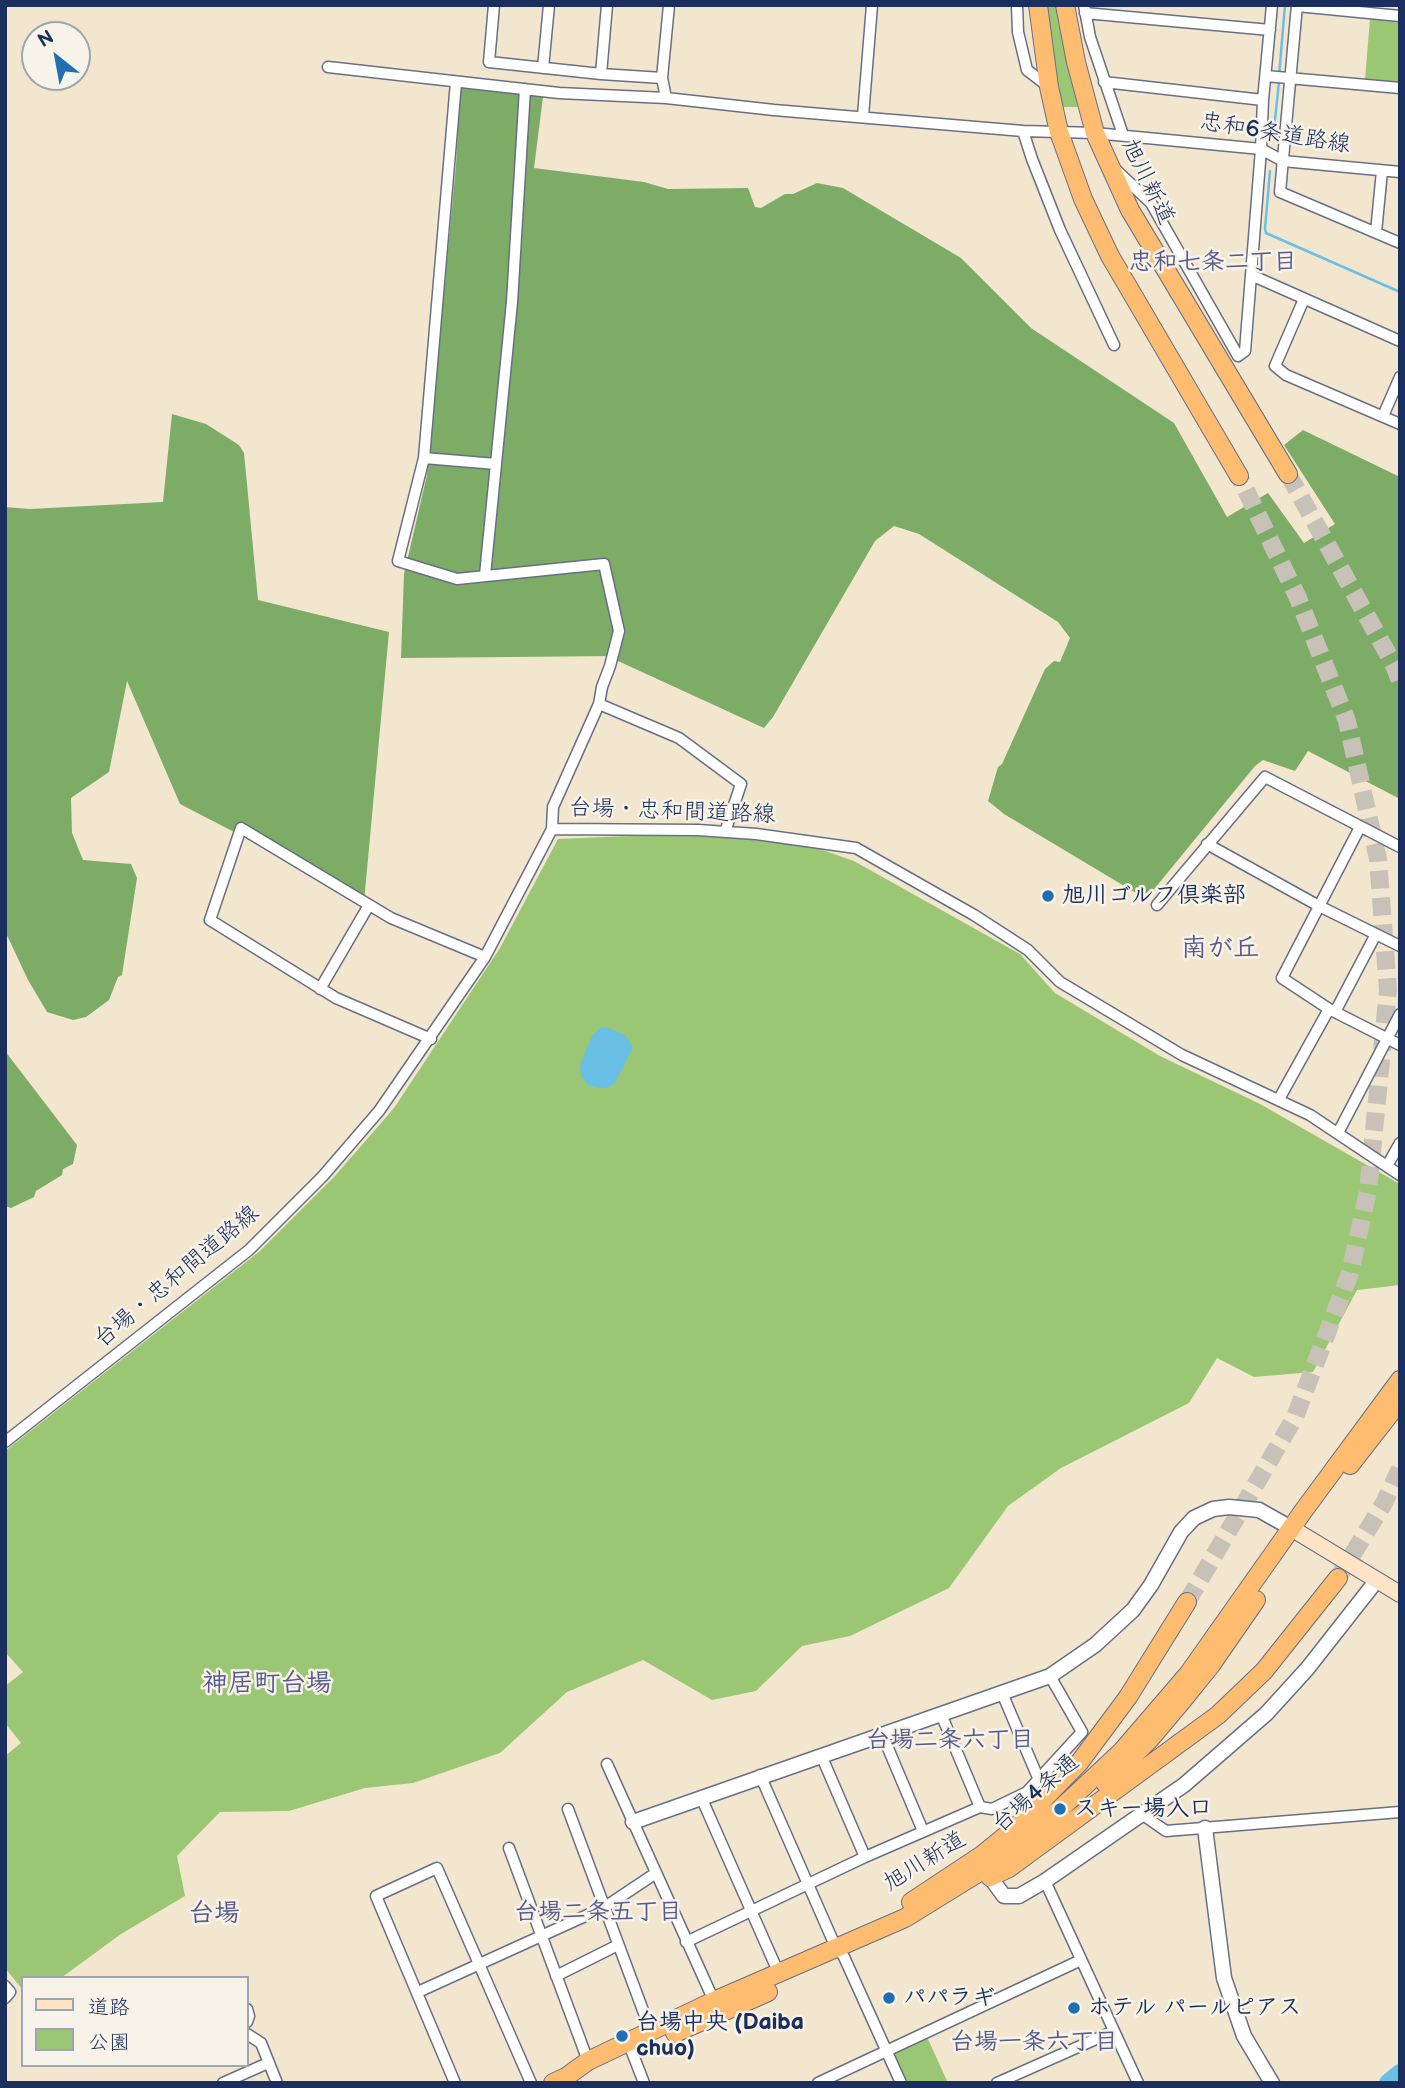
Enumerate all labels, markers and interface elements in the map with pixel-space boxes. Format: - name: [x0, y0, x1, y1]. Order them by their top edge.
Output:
- north arrow: [21, 21, 91, 91]
- text: N: [34, 26, 58, 53]
- street label: 忠和6条道路線: [1198, 108, 1352, 160]
- street label: 旭川新道: [1114, 135, 1180, 229]
- district label: 忠和七条二丁目: [1129, 249, 1297, 277]
- street label: 台場・忠和間道路線: [568, 795, 776, 829]
- place label: 旭川ゴルフ倶楽部: [1062, 882, 1246, 910]
- marker: 旭川ゴルフ倶楽部: [1040, 888, 1056, 904]
- district label: 南が丘: [1181, 933, 1259, 965]
- street label: 台場・忠和間道路線: [89, 1200, 265, 1354]
- district label: 神居町台場: [202, 1668, 332, 1700]
- district label: 台場二条六丁目: [866, 1727, 1034, 1755]
- street label: 台場4条通: [987, 1749, 1085, 1839]
- place label: スキー場入口: [1074, 1795, 1212, 1823]
- marker: スキー場入口: [1052, 1801, 1068, 1817]
- street label: 旭川新道: [879, 1826, 971, 1898]
- district label: 台場: [188, 1898, 240, 1930]
- district label: 台場二条五丁目: [514, 1899, 682, 1927]
- legend: [21, 1976, 248, 2067]
- place label: パパラギ: [903, 1984, 995, 2012]
- marker: パパラギ: [881, 1990, 897, 2006]
- place label: ホテル パールピアス: [1088, 1994, 1301, 2022]
- text: 道路: [88, 1995, 130, 2020]
- marker: ホテル パールピアス: [1066, 2000, 1082, 2016]
- place label: 台場中央 (Daiba chuo): [636, 2009, 804, 2063]
- marker: 台場中央 (Daiba chuo): [614, 2028, 630, 2044]
- district label: 台場一条六丁目: [950, 2029, 1118, 2057]
- text: 公園: [88, 2030, 130, 2055]

